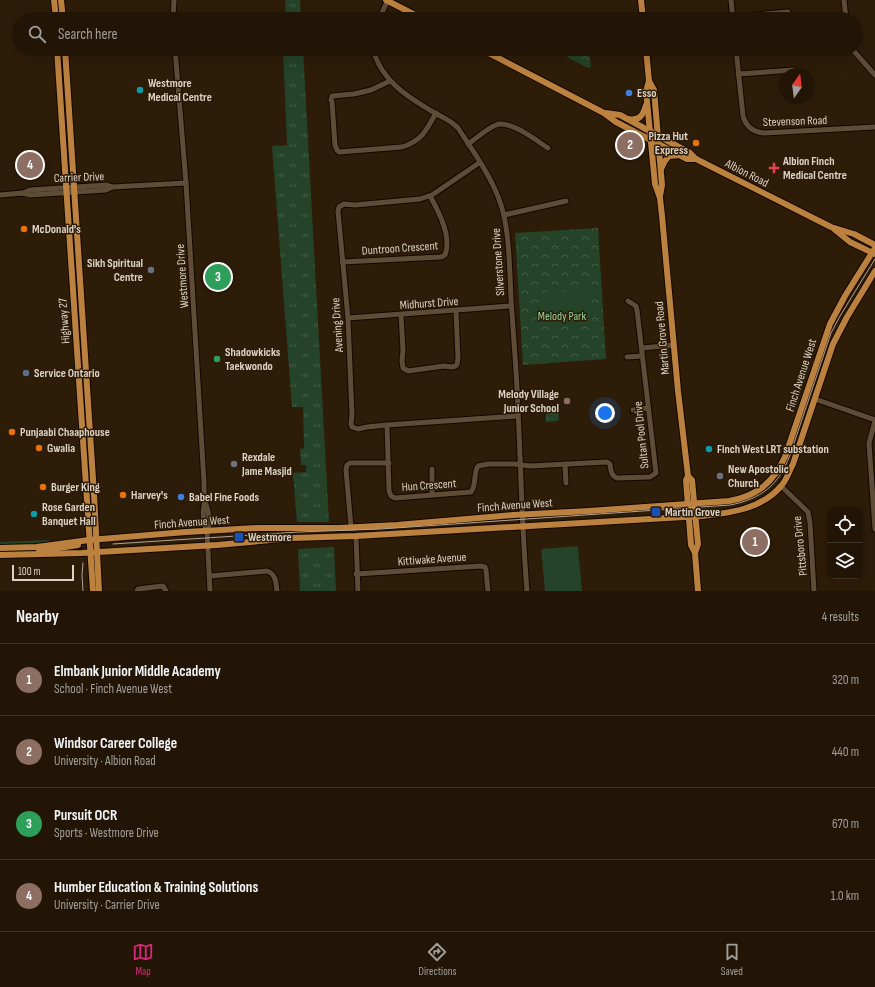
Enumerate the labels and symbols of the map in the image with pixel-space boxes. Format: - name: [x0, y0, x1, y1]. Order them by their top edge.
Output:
- north arrow: [779, 68, 815, 104]
- place label: Westmore Medical Centre: [148, 76, 212, 105]
- marker: Westmore Medical Centre: [135, 85, 145, 95]
- place label: Esso: [637, 86, 657, 101]
- marker: Esso: [624, 88, 634, 98]
- street label: Stevenson Road: [763, 113, 827, 130]
- place label: Pizza Hut Express: [649, 129, 688, 158]
- pin: 2: [617, 130, 643, 160]
- marker: Pizza Hut Express: [691, 138, 701, 148]
- pin: 4: [17, 150, 43, 180]
- place label: Albion Finch Medical Centre: [782, 154, 847, 183]
- street label: Albion Road: [722, 156, 771, 191]
- marker: Albion Finch Medical Centre: [768, 162, 780, 174]
- street label: Carrier Drive: [54, 169, 105, 186]
- place label: McDonald's: [32, 222, 81, 237]
- marker: McDonald's: [19, 224, 29, 234]
- street label: Silverstone Drive: [489, 227, 508, 296]
- street label: Duntroon Crescent: [361, 238, 439, 259]
- street label: Westmore Drive: [173, 243, 192, 308]
- place label: Sikh Spiritual Centre: [87, 256, 143, 285]
- pin: 3: [205, 262, 231, 292]
- marker: Sikh Spiritual Centre: [146, 265, 156, 275]
- street label: Midhurst Drive: [399, 294, 459, 313]
- street label: Highway 27: [55, 297, 74, 344]
- street label: Avening Drive: [328, 297, 347, 354]
- street label: Martin Grove Road: [652, 301, 673, 375]
- park label: Melody Park: [538, 309, 587, 324]
- street label: Finch Avenue West: [783, 337, 820, 413]
- place label: Shadowkicks Taekwondo: [225, 345, 281, 374]
- marker: Shadowkicks Taekwondo: [212, 354, 222, 364]
- place label: Service Ontario: [34, 366, 100, 381]
- marker: Service Ontario: [21, 368, 31, 378]
- place label: Melody Village Junior School: [498, 387, 559, 416]
- marker: Melody Village Junior School: [562, 396, 572, 406]
- street label: Sultan Pool Drive: [630, 400, 652, 469]
- your location: [595, 403, 615, 423]
- place label: Punjaabi Chaaphouse: [20, 425, 110, 440]
- marker: Punjaabi Chaaphouse: [7, 427, 17, 437]
- place label: Gwalia: [47, 441, 75, 456]
- place label: Finch West LRT substation: [717, 442, 829, 457]
- marker: Gwalia: [34, 443, 44, 453]
- marker: Finch West LRT substation: [704, 444, 714, 454]
- place label: Rexdale Jame Masjid: [241, 450, 292, 479]
- marker: Rexdale Jame Masjid: [229, 459, 239, 469]
- place label: New Apostolic Church: [728, 462, 789, 491]
- marker: New Apostolic Church: [715, 471, 725, 481]
- street label: Hun Crescent: [401, 476, 457, 495]
- place label: Burger King: [51, 480, 100, 495]
- marker: Burger King: [38, 482, 48, 492]
- place label: Harvey's: [131, 488, 168, 503]
- marker: Harvey's: [118, 490, 128, 500]
- place label: Babel Fine Foods: [189, 490, 260, 505]
- marker: Babel Fine Foods: [176, 492, 186, 502]
- street label: Finch Avenue West: [477, 495, 554, 516]
- place label: Rose Garden Banquet Hall: [42, 500, 96, 529]
- place label: Martin Grove: [665, 505, 720, 520]
- marker: Martin Grove: [650, 506, 662, 518]
- marker: Rose Garden Banquet Hall: [29, 509, 39, 519]
- street label: Finch Avenue West: [154, 512, 231, 533]
- street label: Pittsboro Drive: [790, 515, 811, 577]
- pin: 1: [742, 527, 768, 557]
- place label: Westmore: [248, 530, 292, 545]
- marker: Westmore: [233, 531, 245, 543]
- street label: Kittiwake Avenue: [397, 550, 467, 569]
- scale bar: [12, 563, 74, 582]

